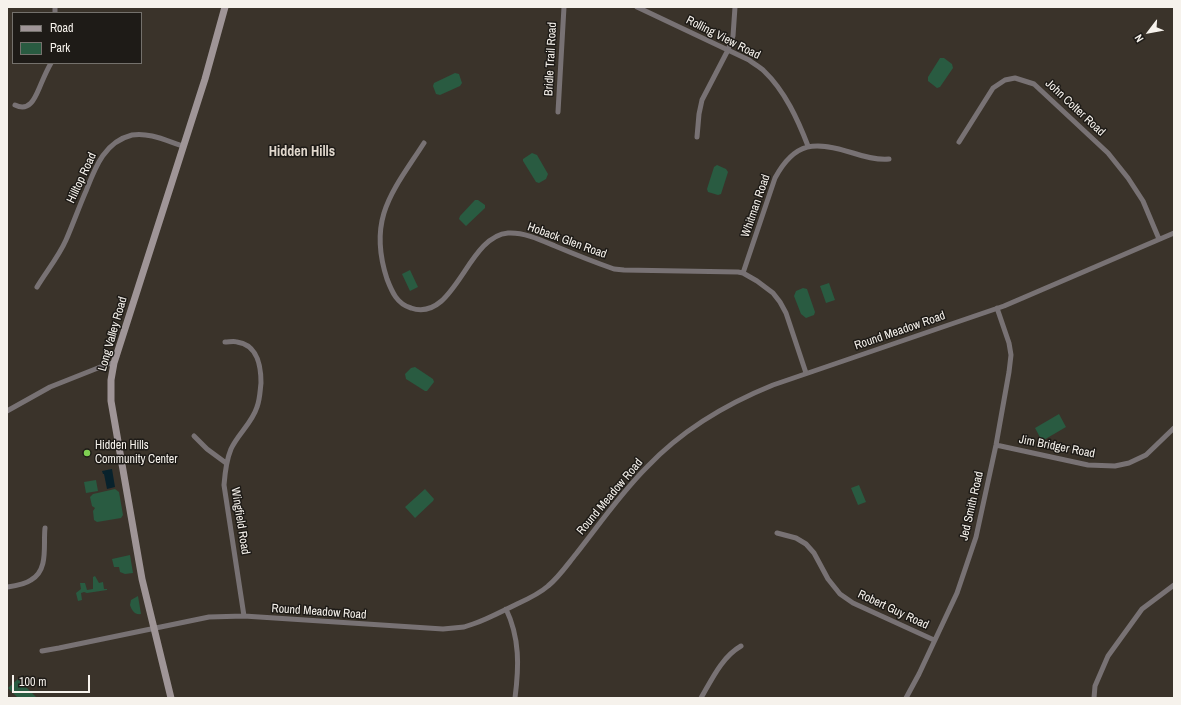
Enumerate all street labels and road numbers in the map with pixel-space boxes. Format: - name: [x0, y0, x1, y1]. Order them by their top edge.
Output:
- street label: Rolling View Road: [684, 13, 762, 63]
- street label: Bridle Trail Road: [542, 22, 560, 96]
- street label: John Colter Road: [1042, 77, 1108, 139]
- street label: Hilltop Road: [64, 150, 100, 206]
- street label: Whitman Road: [739, 173, 773, 239]
- street label: Hoback Glen Road: [525, 220, 609, 262]
- street label: Long Valley Road: [95, 295, 131, 373]
- street label: Round Meadow Road: [853, 309, 947, 353]
- street label: Jim Bridger Road: [1018, 433, 1096, 461]
- street label: Round Meadow Road: [574, 456, 646, 538]
- street label: Jed Smith Road: [957, 470, 987, 542]
- street label: Wingfield Road: [228, 486, 252, 556]
- street label: Robert Guy Road: [855, 587, 931, 633]
- street label: Round Meadow Road: [271, 601, 367, 623]

